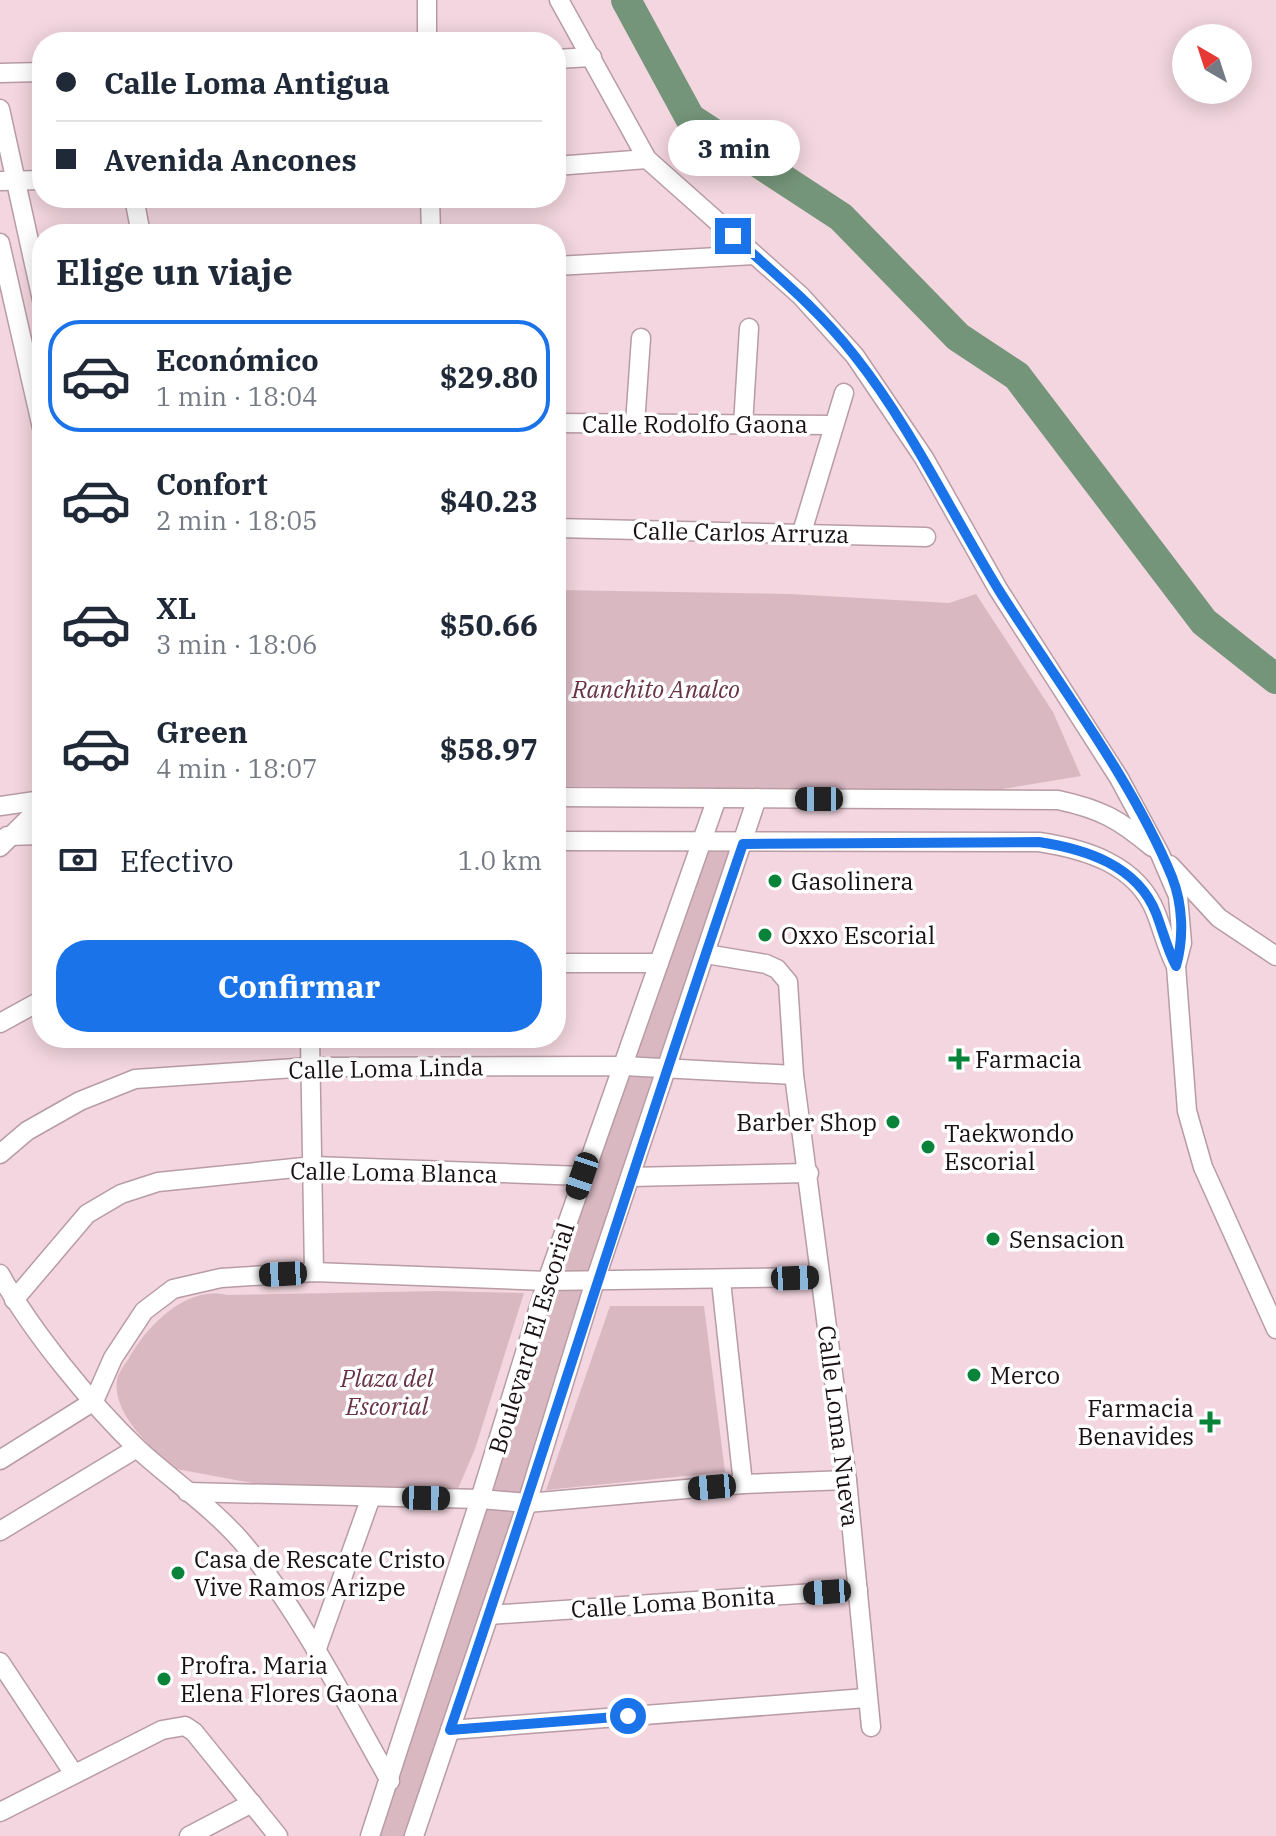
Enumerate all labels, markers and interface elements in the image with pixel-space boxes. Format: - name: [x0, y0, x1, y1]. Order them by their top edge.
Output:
- north arrow: [1172, 24, 1252, 104]
- map controls: [1172, 24, 1252, 104]
- text: Calle Loma Antigua: [104, 63, 390, 102]
- callout: 3 min: [667, 120, 799, 176]
- text: 3 min: [698, 131, 770, 165]
- text: Avenida Ancones: [104, 140, 357, 179]
- route end: [715, 218, 751, 254]
- text: Elige un viaje: [56, 248, 293, 295]
- icon: car: [60, 340, 132, 412]
- text: Económico: [156, 340, 319, 379]
- text: $29.80: [440, 357, 538, 396]
- text: 1 min · 18:04: [156, 379, 318, 413]
- street label: Calle Rodolfo Gaona: [582, 408, 808, 440]
- icon: car: [60, 464, 132, 536]
- text: Confort: [156, 464, 268, 503]
- text: $40.23: [440, 481, 538, 520]
- text: 2 min · 18:05: [156, 503, 318, 537]
- street label: Calle Carlos Arruza: [632, 514, 850, 550]
- icon: car: [60, 588, 132, 660]
- text: XL: [156, 588, 196, 627]
- text: $50.66: [440, 605, 538, 644]
- text: 3 min · 18:06: [156, 627, 318, 661]
- park label: Ranchito Analco: [571, 673, 740, 705]
- icon: car: [60, 712, 132, 784]
- text: Green: [156, 712, 248, 751]
- text: $58.97: [440, 729, 538, 768]
- text: 4 min · 18:07: [156, 751, 318, 785]
- car: [795, 787, 843, 811]
- icon: cash: [56, 838, 100, 882]
- text: Efectivo: [120, 841, 234, 880]
- text: 1.0 km: [458, 843, 542, 877]
- place label: Gasolinera: [791, 865, 914, 897]
- marker: Gasolinera: [766, 872, 784, 890]
- place label: Oxxo Escorial: [781, 919, 935, 951]
- marker: Oxxo Escorial: [756, 926, 774, 944]
- button: Confirmar: [56, 940, 542, 1032]
- place label: Farmacia: [975, 1043, 1082, 1075]
- street label: Calle Loma Linda: [288, 1050, 484, 1086]
- marker: Farmacia: [950, 1050, 968, 1068]
- place label: Barber Shop: [736, 1106, 877, 1138]
- marker: Barber Shop: [884, 1113, 902, 1131]
- place label: Taekwondo Escorial: [944, 1117, 1074, 1177]
- marker: Taekwondo Escorial: [919, 1138, 937, 1156]
- car: [563, 1149, 601, 1203]
- street label: Calle Loma Blanca: [290, 1154, 498, 1190]
- street label: Boulevard El Escorial: [481, 1218, 581, 1458]
- place label: Sensacion: [1009, 1223, 1125, 1255]
- marker: Sensacion: [984, 1230, 1002, 1248]
- car: [258, 1261, 308, 1287]
- car: [771, 1265, 819, 1291]
- street label: Calle Loma Nueva: [811, 1324, 867, 1528]
- place label: Merco: [990, 1359, 1060, 1391]
- park label: Plaza del Escorial: [339, 1362, 435, 1422]
- marker: Merco: [965, 1366, 983, 1384]
- place label: Farmacia Benavides: [1077, 1392, 1194, 1452]
- marker: Farmacia Benavides: [1201, 1413, 1219, 1431]
- car: [687, 1473, 737, 1501]
- car: [402, 1486, 450, 1510]
- place label: Casa de Rescate Cristo Vive Ramos Arizpe: [194, 1543, 445, 1603]
- marker: Casa de Rescate Cristo Vive Ramos Arizpe: [169, 1564, 187, 1582]
- car: [802, 1578, 852, 1606]
- street label: Calle Loma Bonita: [570, 1579, 776, 1625]
- place label: Profra. Maria Elena Flores Gaona: [180, 1649, 399, 1709]
- marker: Profra. Maria Elena Flores Gaona: [155, 1670, 173, 1688]
- route start: [610, 1698, 646, 1734]

